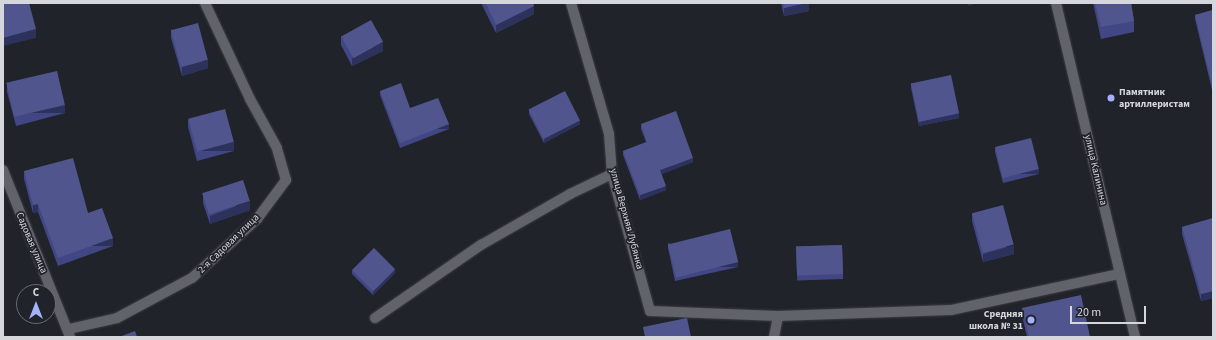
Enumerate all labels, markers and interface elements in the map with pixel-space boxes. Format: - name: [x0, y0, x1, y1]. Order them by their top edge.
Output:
- place label: Памятник артиллеристам: [1119, 86, 1190, 110]
- marker: Памятник артиллеристам: [1106, 93, 1116, 103]
- street label: улица Калинина: [1081, 134, 1109, 206]
- street label: улица Верхняя Лубянка: [607, 167, 645, 271]
- street label: Садовая улица: [13, 211, 49, 275]
- street label: 2-я Садовая улица: [196, 212, 262, 276]
- north arrow: [16, 284, 56, 324]
- text: С: [33, 285, 39, 300]
- scale bar: [1072, 298, 1148, 324]
- text: 20 m: [1077, 304, 1101, 321]
- place label: Средняя школа № 31: [969, 308, 1023, 332]
- marker: Средняя школа № 31: [1026, 315, 1036, 325]

